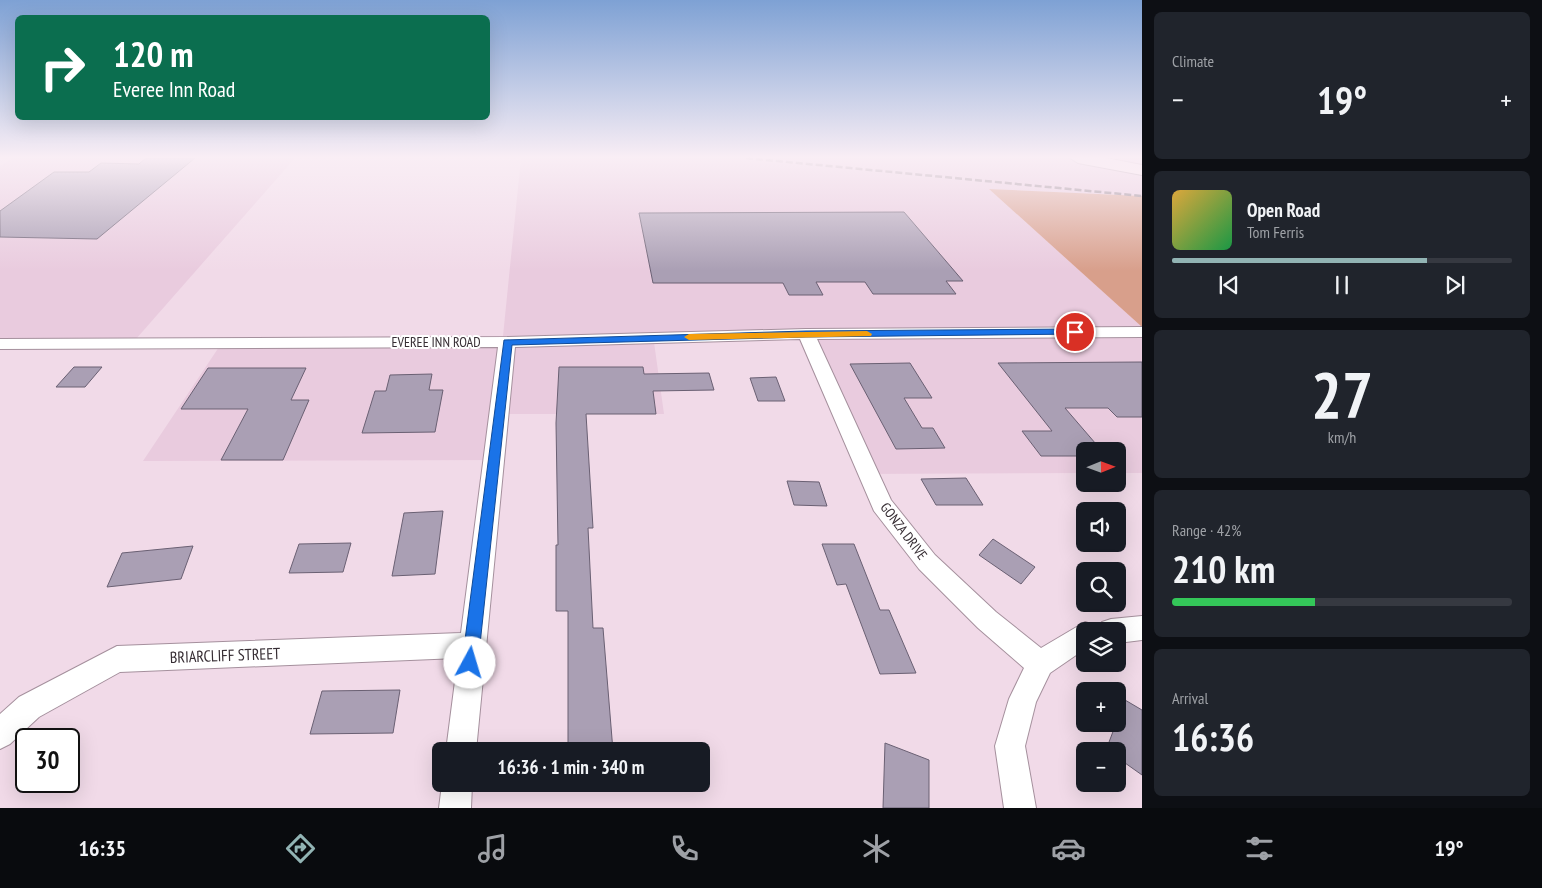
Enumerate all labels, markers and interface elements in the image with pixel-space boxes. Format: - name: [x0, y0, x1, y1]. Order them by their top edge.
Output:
- text: 120 m: [113, 31, 194, 77]
- icon: right: [30, 35, 95, 100]
- text: Climate: [1172, 51, 1214, 71]
- text: Everee Inn Road: [113, 75, 235, 103]
- text: 19°: [1317, 75, 1367, 124]
- text: −: [1172, 81, 1184, 118]
- text: +: [1500, 81, 1512, 118]
- text: Open Road: [1247, 198, 1320, 222]
- text: Tom Ferris: [1247, 222, 1304, 242]
- icon: previous: [1215, 271, 1243, 299]
- icon: pause: [1328, 271, 1356, 299]
- icon: next: [1441, 271, 1469, 299]
- pin: [1054, 311, 1096, 353]
- icon: arrive: [1061, 318, 1089, 346]
- street label: EVEREE INN ROAD: [391, 333, 481, 351]
- text: 27: [1311, 352, 1373, 436]
- text: km/h: [1328, 427, 1356, 447]
- north arrow: [1076, 442, 1126, 492]
- map controls: [1076, 442, 1126, 792]
- street label: GONZA DRIVE: [877, 499, 931, 563]
- button: sound: [1076, 502, 1126, 552]
- text: Range · 42%: [1172, 520, 1241, 540]
- text: 210 km: [1172, 544, 1275, 593]
- button: search: [1076, 562, 1126, 612]
- button: layers: [1076, 622, 1126, 672]
- position arrow: [443, 636, 495, 688]
- street label: BRIARCLIFF STREET: [169, 643, 281, 667]
- button: +: [1076, 682, 1126, 732]
- text: Arrival: [1172, 688, 1208, 708]
- text: 16:36: [1172, 712, 1254, 761]
- speed limit sign: 30: [15, 728, 80, 793]
- button: −: [1076, 742, 1126, 792]
- text: 16:36 · 1 min · 340 m: [498, 755, 644, 779]
- icon: directions: [283, 831, 318, 866]
- icon: music: [475, 831, 510, 866]
- icon: phone: [667, 831, 702, 866]
- icon: climate: [859, 831, 894, 866]
- icon: car: [1051, 831, 1086, 866]
- icon: filters: [1242, 831, 1277, 866]
- text: 16:35: [78, 834, 126, 862]
- text: 19°: [1434, 834, 1463, 862]

